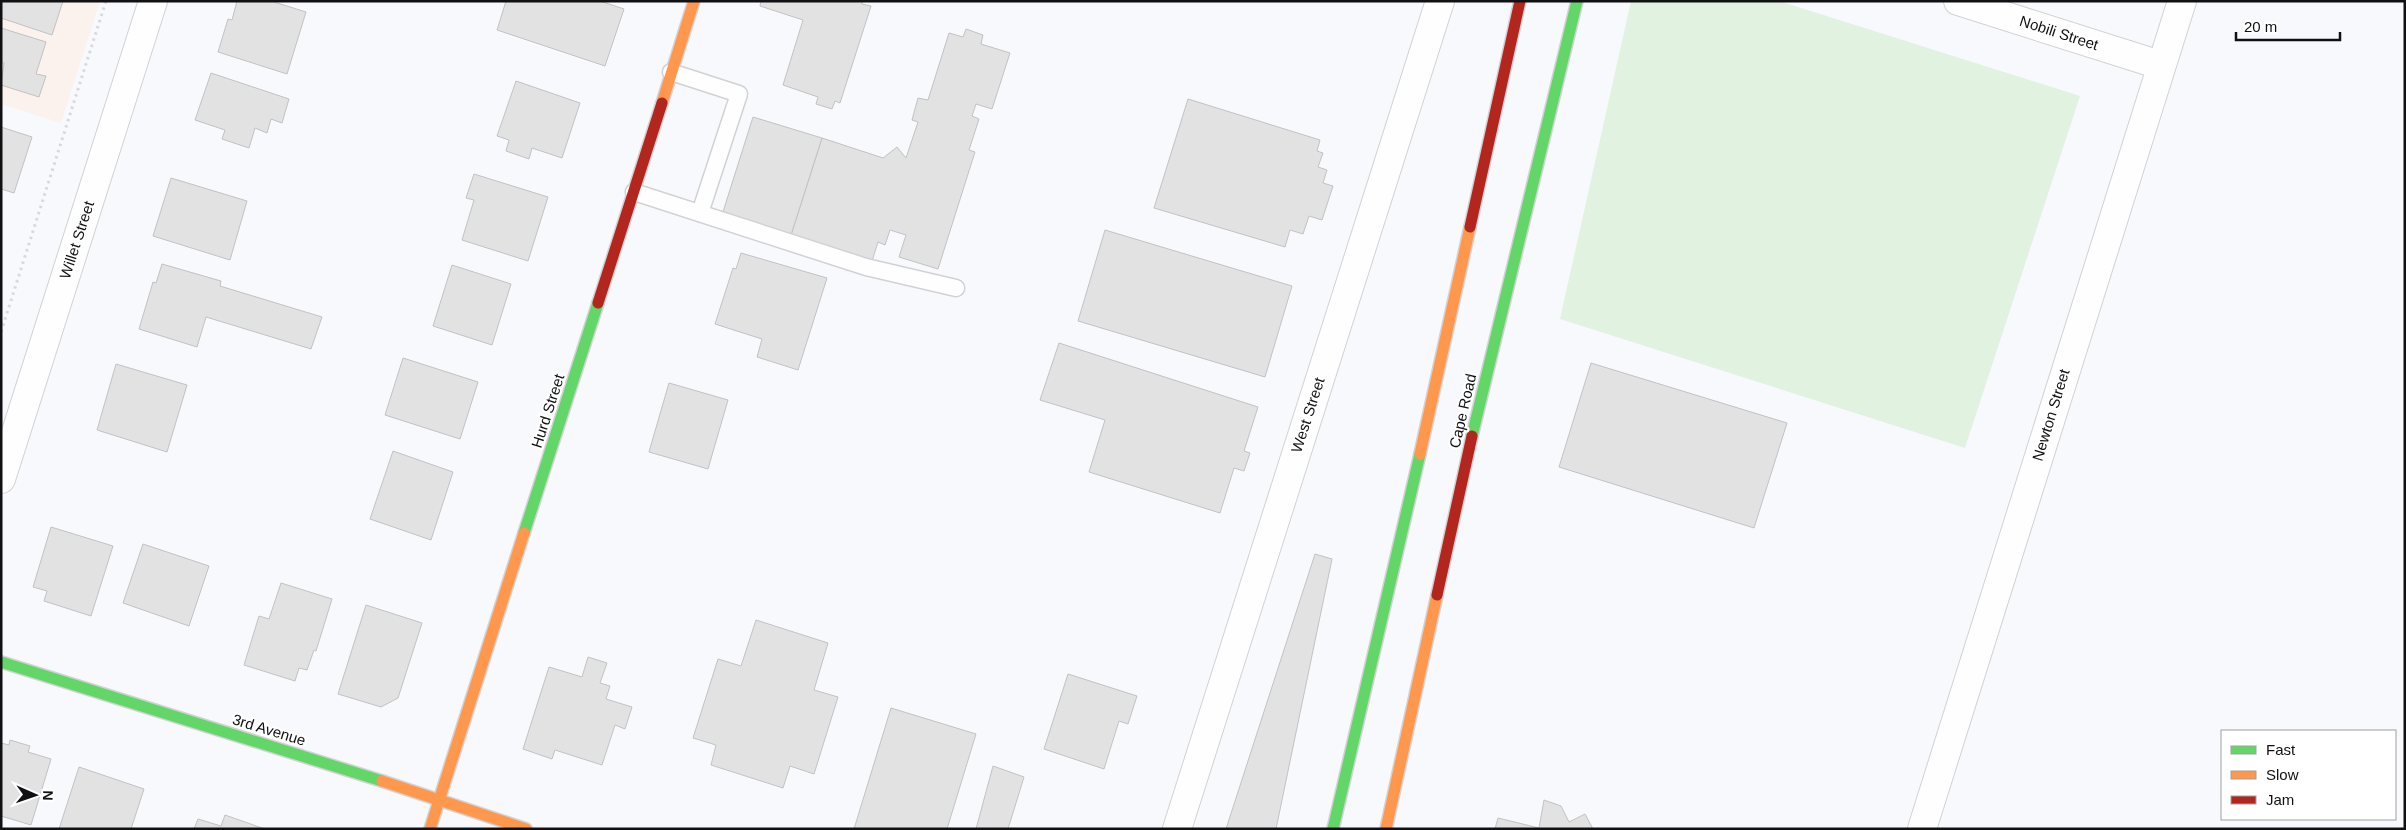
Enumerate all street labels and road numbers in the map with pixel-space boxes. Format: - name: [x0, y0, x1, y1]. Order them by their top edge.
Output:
- street label: Nobili Street: [2018, 12, 2101, 53]
- street label: Willet Street: [56, 198, 97, 281]
- street label: Newton Street: [2028, 366, 2073, 463]
- street label: Hurd Street: [528, 371, 568, 450]
- street label: Cape Road: [1446, 372, 1479, 450]
- street label: West Street: [1287, 374, 1328, 455]
- street label: 3rd Avenue: [231, 710, 308, 749]

